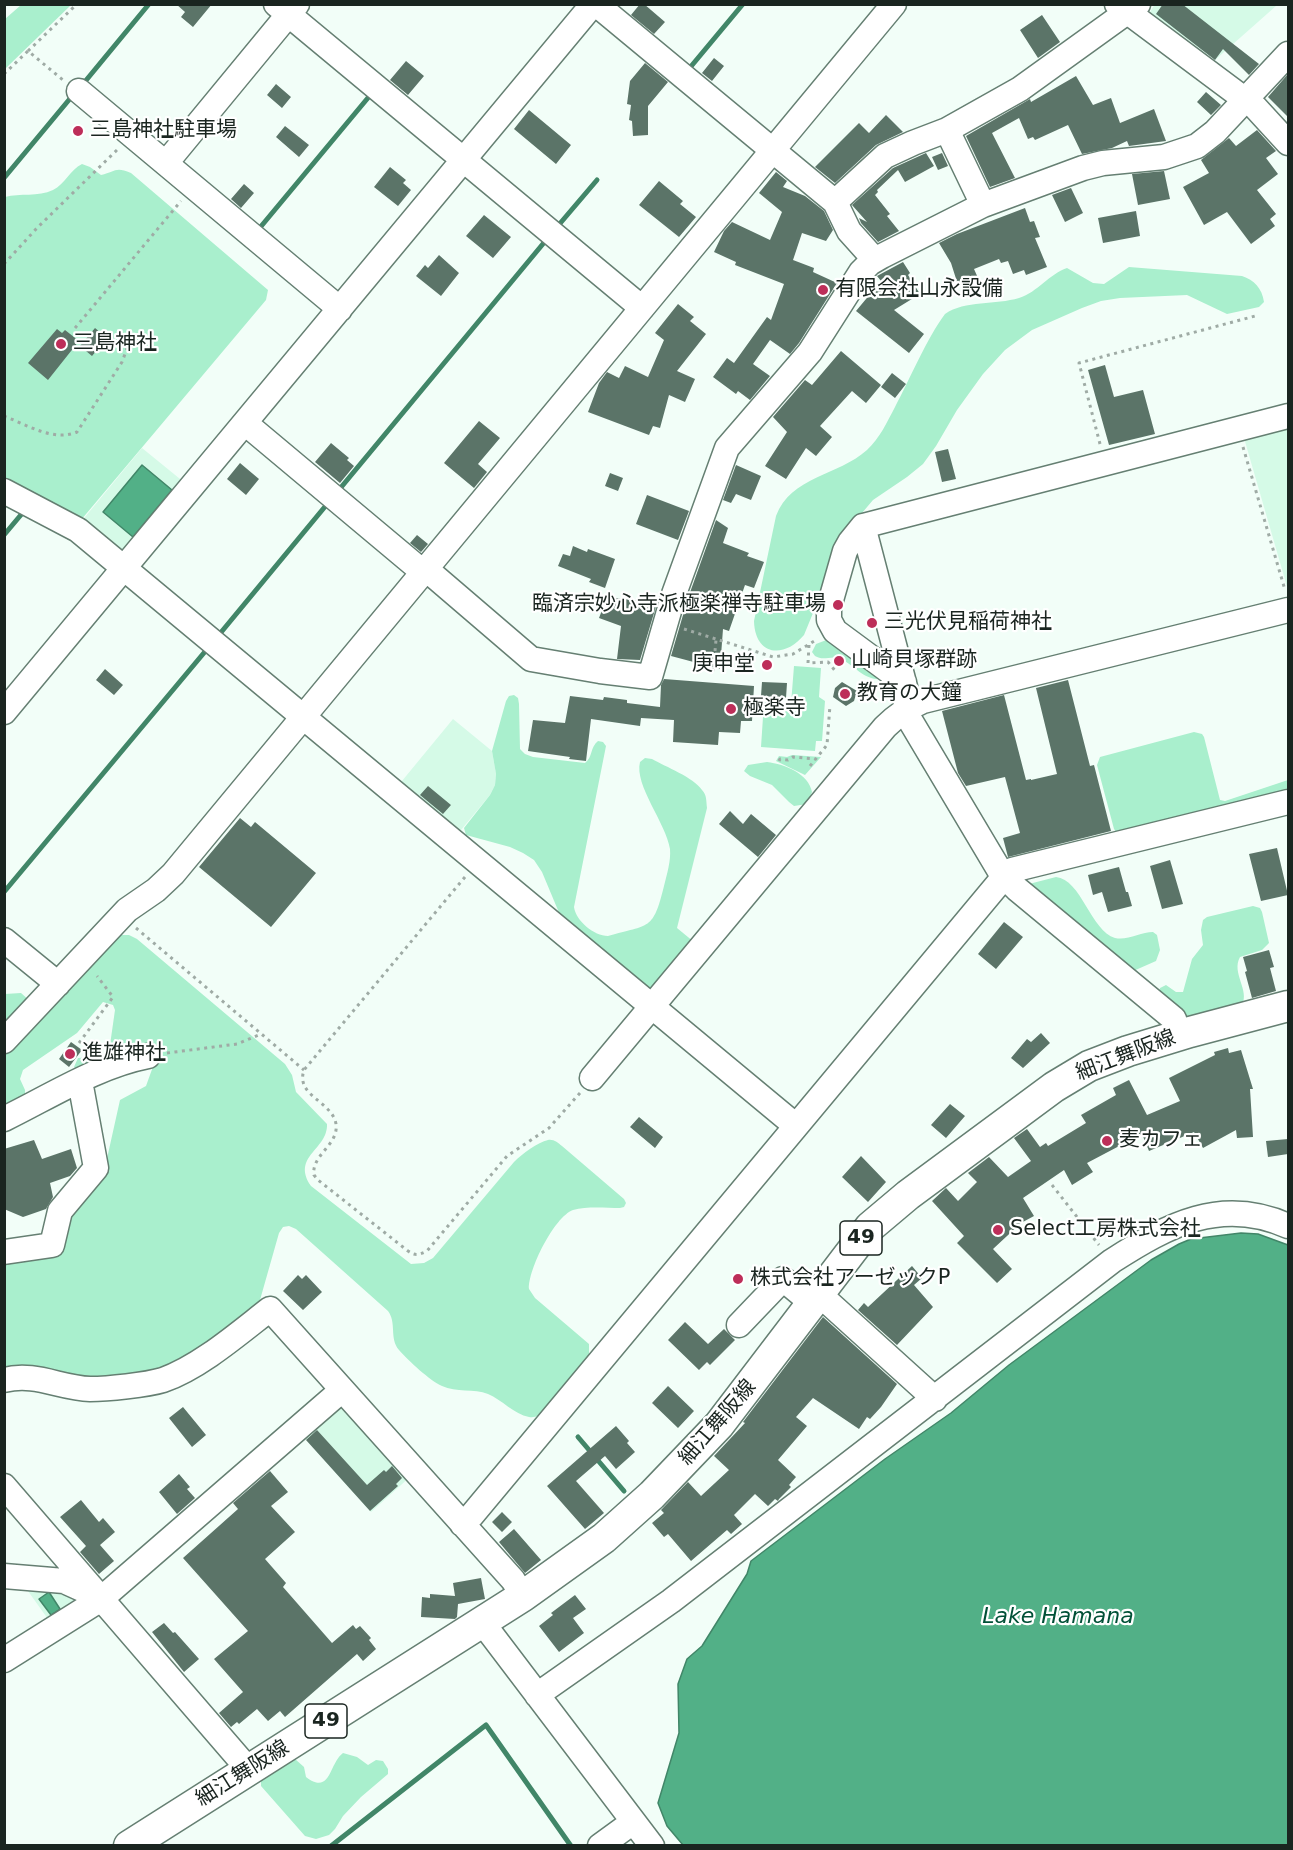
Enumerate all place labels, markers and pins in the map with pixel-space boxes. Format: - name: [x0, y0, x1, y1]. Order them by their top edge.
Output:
- place label: 三島神社駐車場: [90, 118, 237, 144]
- marker: 三島神社駐車場: [71, 124, 85, 138]
- place label: 有限会社山永設備: [835, 277, 1003, 303]
- marker: 有限会社山永設備: [816, 283, 830, 297]
- place label: 三島神社: [73, 331, 157, 357]
- marker: 三島神社: [54, 337, 68, 351]
- place label: 臨済宗妙心寺派極楽禅寺駐車場: [532, 592, 826, 618]
- marker: 臨済宗妙心寺派極楽禅寺駐車場: [831, 598, 845, 612]
- place label: 三光伏見稲荷神社: [884, 610, 1052, 636]
- marker: 三光伏見稲荷神社: [865, 616, 879, 630]
- place label: 山崎貝塚群跡: [851, 648, 977, 674]
- place label: 庚申堂: [692, 652, 755, 678]
- marker: 山崎貝塚群跡: [832, 654, 846, 668]
- marker: 庚申堂: [760, 658, 774, 672]
- place label: 教育の大鐘: [857, 681, 962, 707]
- marker: 教育の大鐘: [838, 687, 852, 701]
- place label: 極楽寺: [743, 696, 806, 722]
- marker: 極楽寺: [724, 702, 738, 716]
- place label: 進雄神社: [82, 1041, 166, 1067]
- marker: 進雄神社: [63, 1047, 77, 1061]
- place label: 麦カフェ: [1119, 1128, 1203, 1154]
- marker: 麦カフェ: [1100, 1134, 1114, 1148]
- place label: Select工房株式会社: [1010, 1217, 1201, 1243]
- marker: Select工房株式会社: [991, 1223, 1005, 1237]
- place label: 株式会社アーゼックP: [750, 1266, 950, 1292]
- marker: 株式会社アーゼックP: [731, 1272, 745, 1286]

